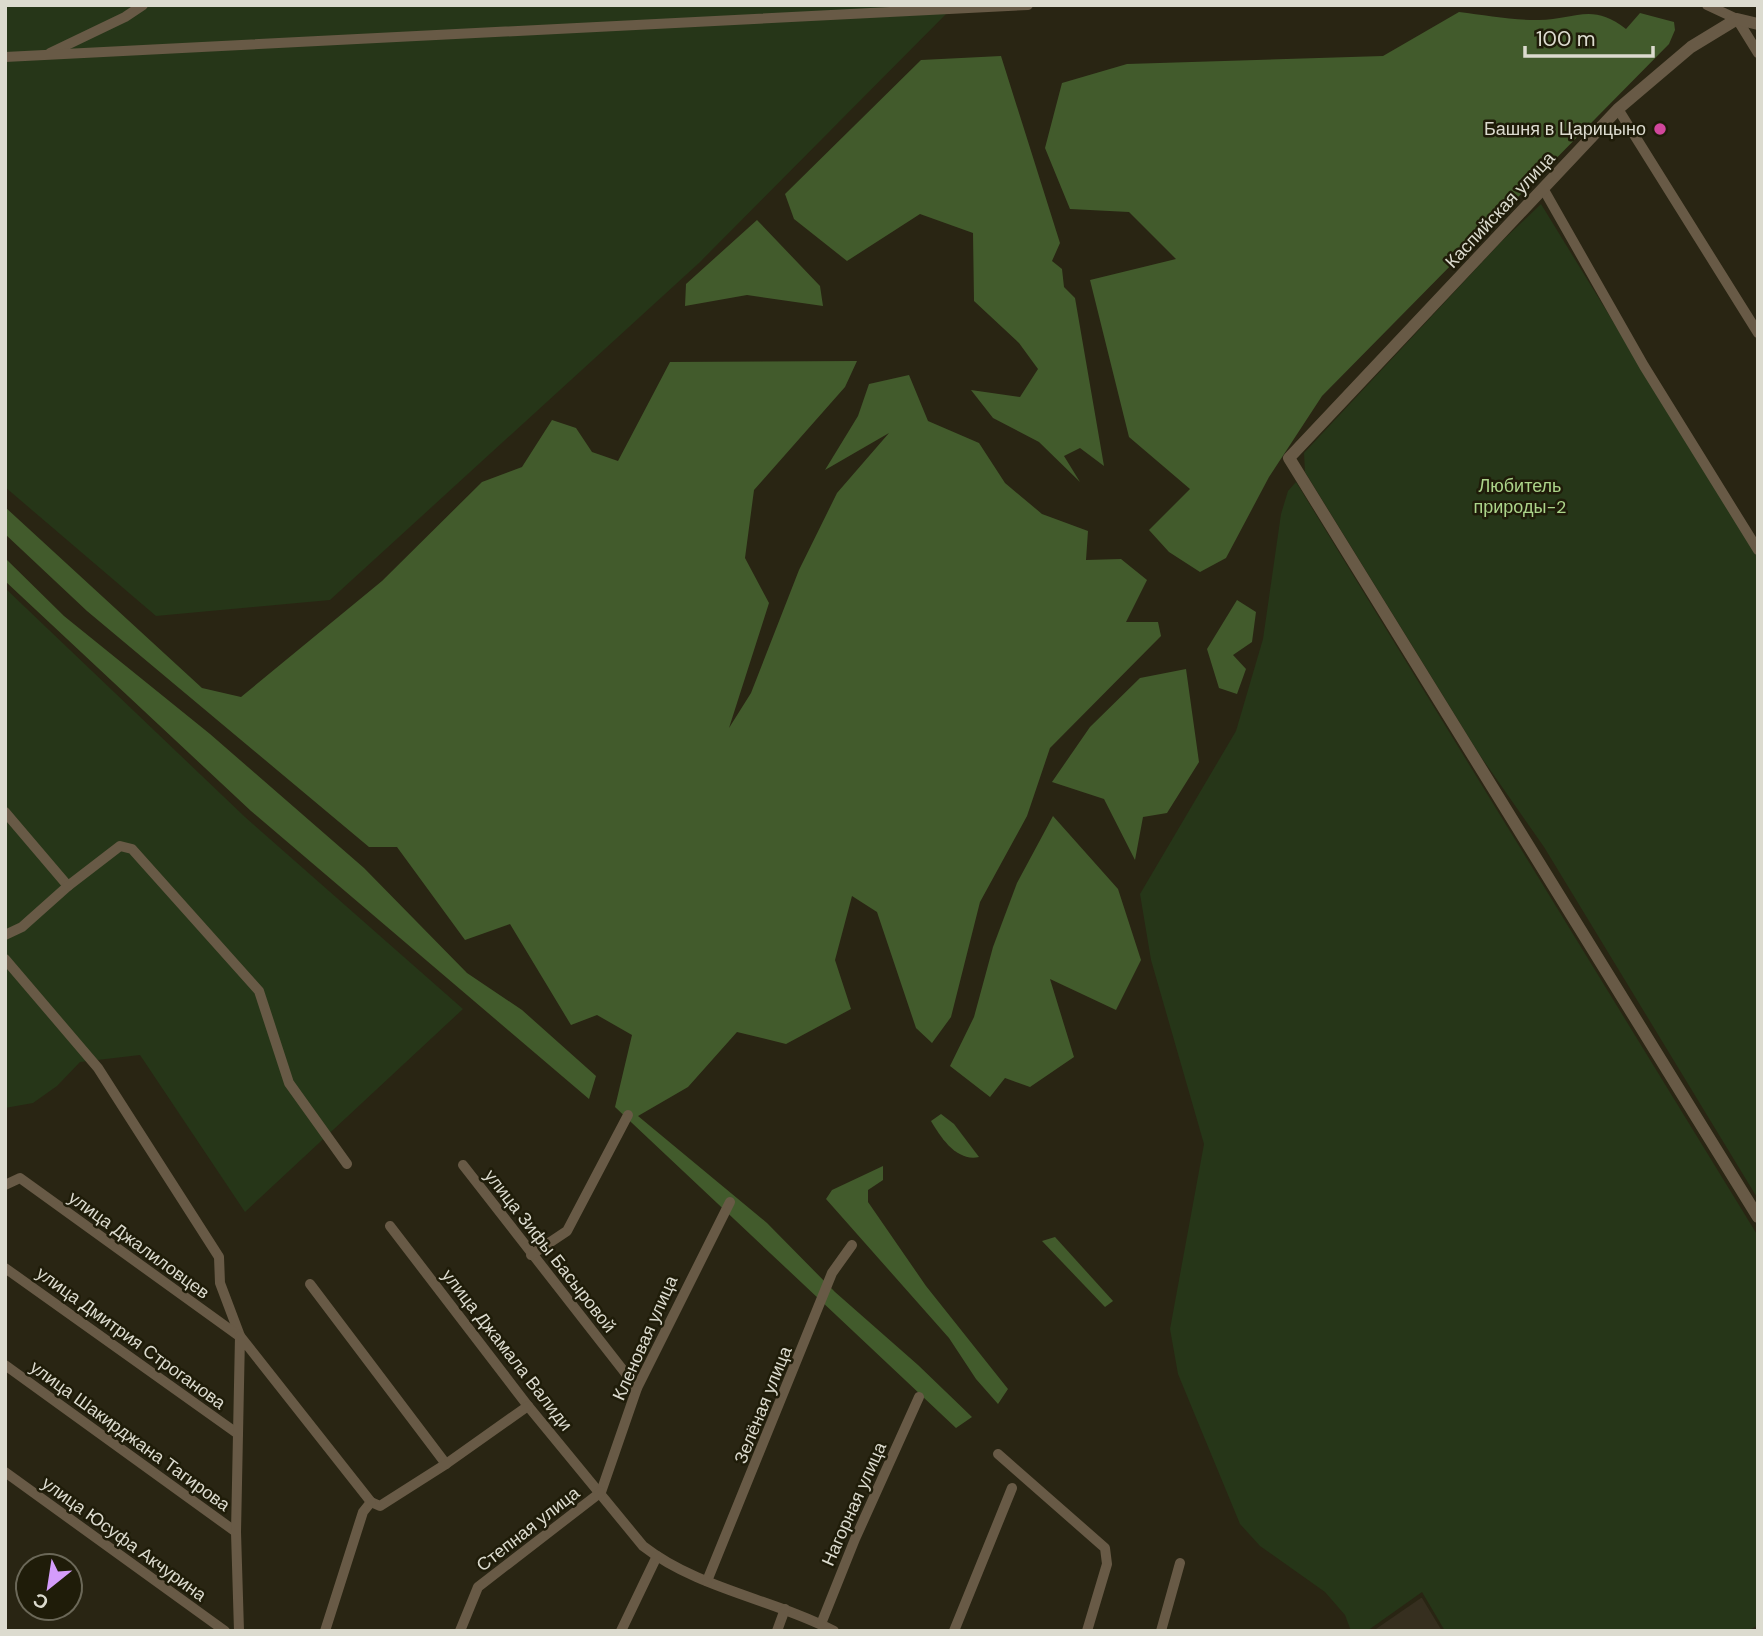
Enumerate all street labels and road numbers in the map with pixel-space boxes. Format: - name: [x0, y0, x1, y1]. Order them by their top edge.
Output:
- street label: Каспийская улица: [1440, 146, 1561, 273]
- street label: улица Зифы Басыровой: [479, 1164, 621, 1338]
- street label: улица Джалиловцев: [64, 1186, 214, 1304]
- street label: улица Дмитрия Строганова: [32, 1261, 231, 1415]
- street label: улица Джамала Валиди: [436, 1264, 578, 1436]
- street label: Кленовая улица: [607, 1271, 684, 1404]
- street label: Зелёная улица: [729, 1342, 798, 1467]
- street label: улица Шакирджана Тагирова: [25, 1355, 236, 1517]
- street label: Нагорная улица: [816, 1437, 892, 1570]
- street label: улица Юсуфа Акчурина: [37, 1471, 212, 1607]
- street label: Степная улица: [471, 1481, 585, 1577]

